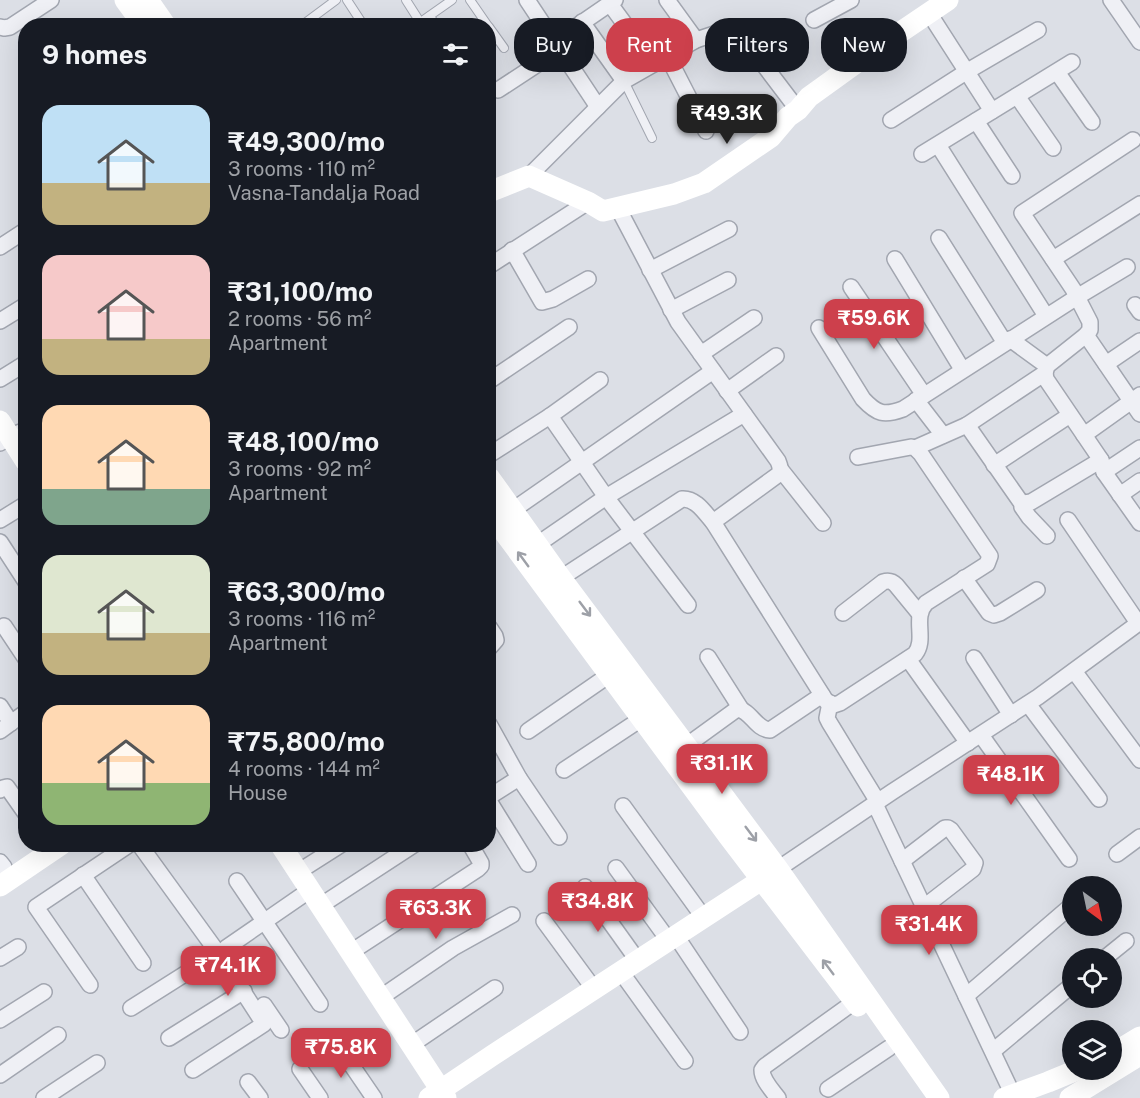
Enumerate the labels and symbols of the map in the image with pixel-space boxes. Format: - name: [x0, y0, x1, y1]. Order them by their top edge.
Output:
- pin: ₹49.3K: [678, 94, 776, 145]
- pin: ₹59.6K: [825, 299, 923, 350]
- one-way arrow: [517, 551, 529, 567]
- one-way arrow: [579, 601, 591, 617]
- pin: ₹31.1K: [673, 744, 771, 795]
- pin: ₹48.1K: [962, 755, 1060, 806]
- one-way arrow: [745, 825, 757, 841]
- north arrow: [1062, 876, 1122, 936]
- pin: ₹34.8K: [549, 882, 647, 933]
- pin: ₹63.3K: [387, 889, 485, 940]
- pin: ₹31.4K: [880, 905, 978, 956]
- pin: ₹74.1K: [179, 946, 277, 997]
- one-way arrow: [822, 960, 834, 976]
- pin: ₹75.8K: [292, 1028, 390, 1079]

